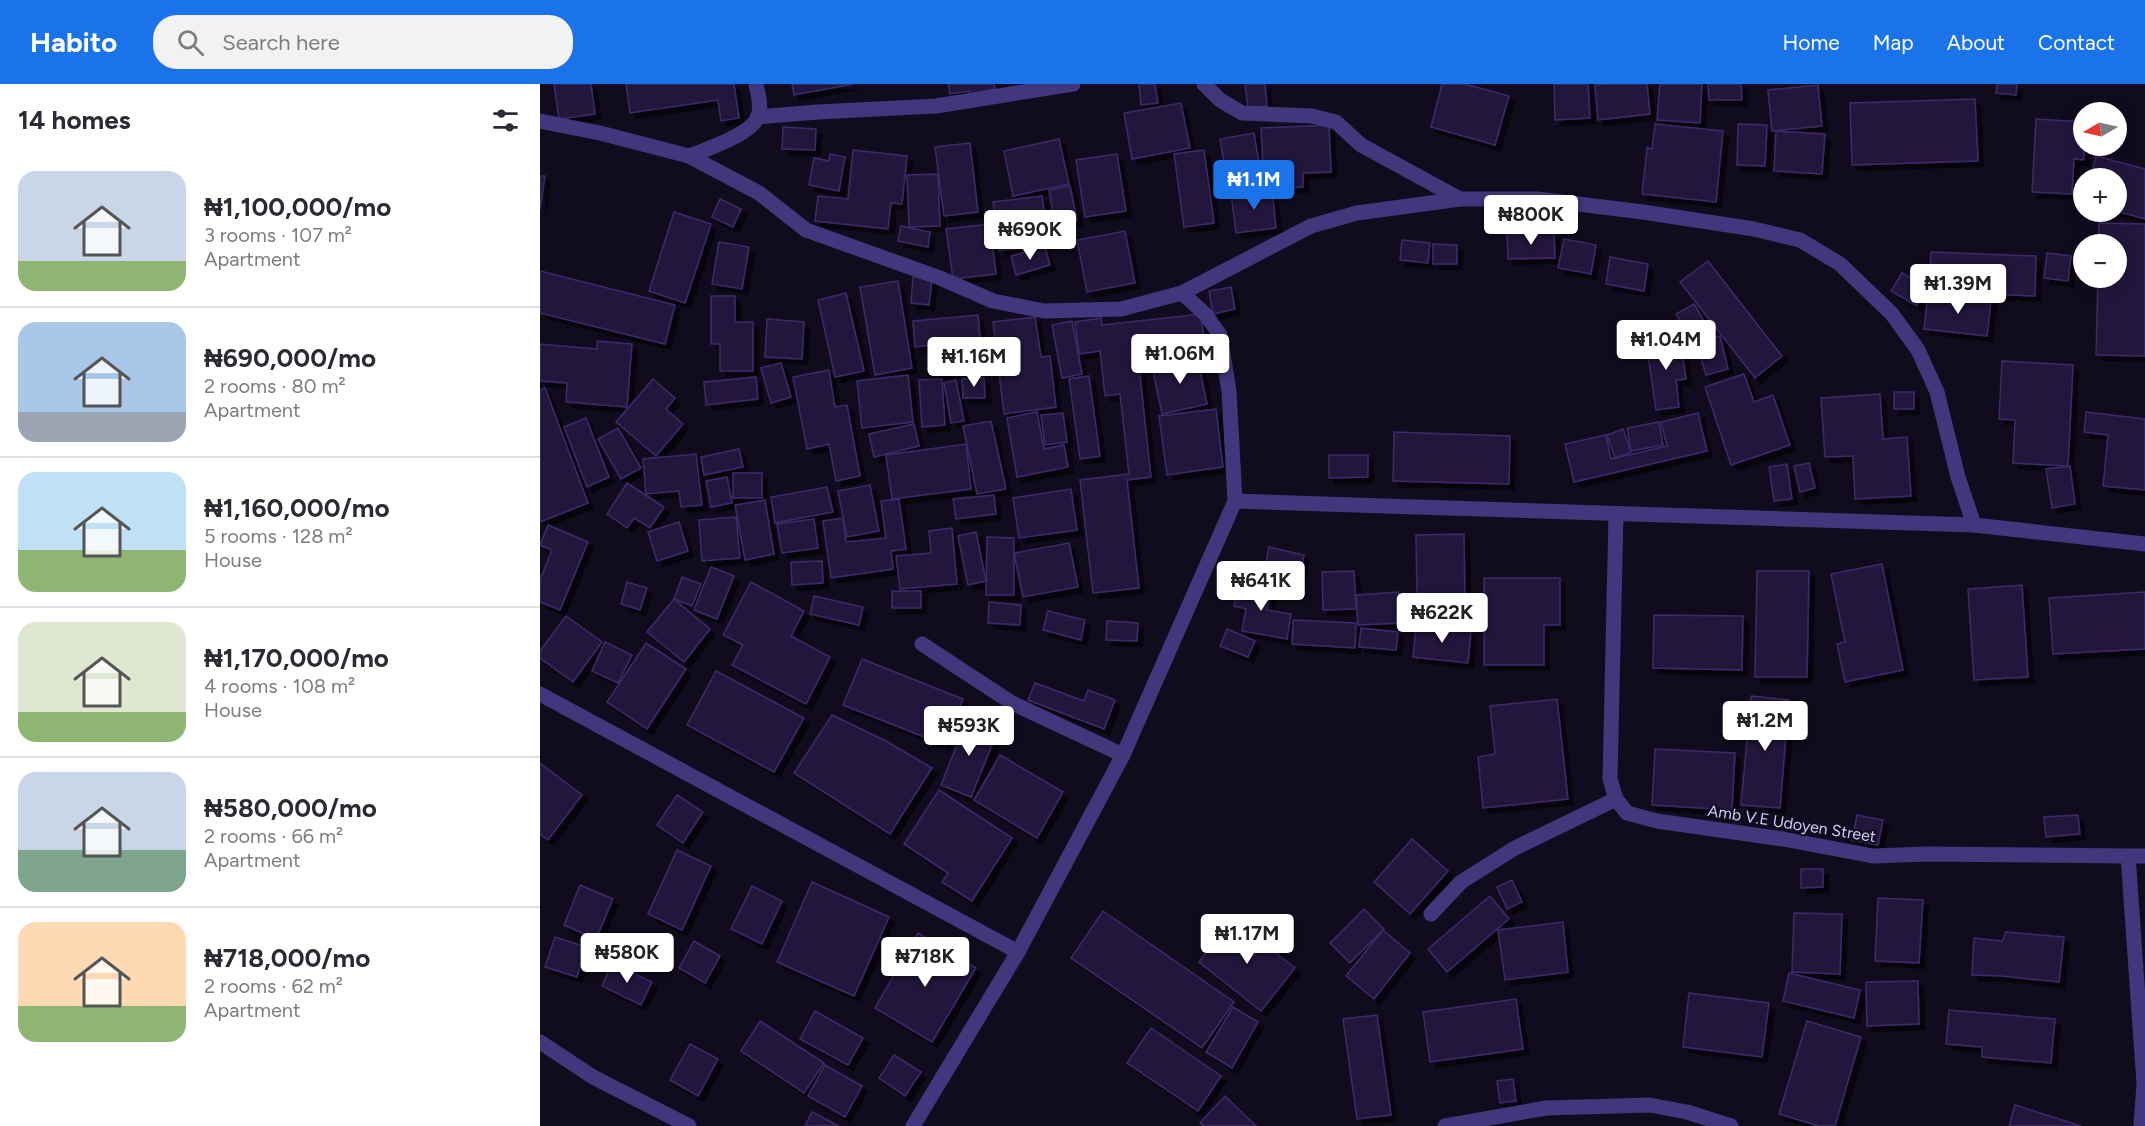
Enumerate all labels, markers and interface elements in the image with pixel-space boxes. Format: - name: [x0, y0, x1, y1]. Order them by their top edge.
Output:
- search box: [153, 15, 573, 69]
- text: Habito: [30, 25, 117, 59]
- icon: search: [174, 26, 207, 59]
- text: Search here: [222, 29, 340, 56]
- text: Home: [1783, 30, 1840, 55]
- text: Map: [1873, 30, 1914, 55]
- text: About: [1947, 30, 2005, 55]
- text: Contact: [2038, 30, 2115, 55]
- north arrow: [2073, 102, 2127, 156]
- map controls: [2073, 102, 2127, 288]
- text: 14 homes: [18, 104, 131, 136]
- icon: filters: [489, 104, 522, 137]
- pin: ₦1.1M: [1212, 160, 1296, 211]
- text: ₦1.1M: [1227, 167, 1281, 191]
- button: +: [2073, 168, 2127, 222]
- text: ₦1,100,000/mo: [204, 191, 391, 223]
- icon: home: [66, 195, 138, 267]
- pin: ₦800K: [1489, 195, 1573, 246]
- text: ₦800K: [1498, 202, 1564, 226]
- pin: ₦690K: [988, 210, 1072, 261]
- text: ₦690K: [998, 217, 1062, 241]
- text: 3 rooms · 107 m²: [204, 223, 352, 247]
- button: −: [2073, 234, 2127, 288]
- text: Apartment: [204, 247, 301, 271]
- pin: ₦1.39M: [1909, 264, 2007, 315]
- text: ₦1.39M: [1924, 271, 1992, 295]
- pin: ₦1.04M: [1617, 320, 1715, 371]
- text: ₦1.04M: [1631, 327, 1701, 351]
- pin: ₦1.06M: [1131, 334, 1229, 385]
- pin: ₦1.16M: [925, 337, 1023, 388]
- text: ₦1.06M: [1145, 341, 1215, 365]
- text: ₦690,000/mo: [204, 342, 376, 374]
- text: ₦1.16M: [941, 344, 1007, 368]
- icon: home: [66, 346, 138, 418]
- text: 2 rooms · 80 m²: [204, 374, 346, 398]
- text: Apartment: [204, 398, 301, 422]
- text: ₦1,160,000/mo: [204, 492, 390, 524]
- icon: home: [66, 496, 138, 568]
- text: 5 rooms · 128 m²: [204, 524, 353, 548]
- text: House: [204, 548, 262, 572]
- pin: ₦641K: [1219, 561, 1303, 612]
- text: ₦641K: [1231, 568, 1291, 592]
- pin: ₦622K: [1400, 593, 1484, 644]
- text: ₦622K: [1411, 600, 1473, 624]
- text: ₦1,170,000/mo: [204, 642, 389, 674]
- icon: home: [66, 646, 138, 718]
- text: 4 rooms · 108 m²: [204, 674, 355, 698]
- text: House: [204, 698, 262, 722]
- pin: ₦1.2M: [1723, 701, 1807, 752]
- pin: ₦593K: [927, 706, 1011, 757]
- text: ₦1.2M: [1737, 708, 1793, 732]
- text: ₦593K: [938, 713, 1000, 737]
- text: ₦580,000/mo: [204, 792, 377, 824]
- icon: home: [66, 796, 138, 868]
- street label: Amb V.E Udoyen Street: [1706, 801, 1877, 846]
- text: 2 rooms · 66 m²: [204, 824, 343, 848]
- text: Apartment: [204, 848, 301, 872]
- pin: ₦1.17M: [1198, 914, 1296, 965]
- text: ₦1.17M: [1215, 921, 1279, 945]
- pin: ₦580K: [585, 933, 669, 984]
- pin: ₦718K: [883, 937, 967, 988]
- text: ₦580K: [595, 940, 659, 964]
- text: ₦718,000/mo: [204, 942, 370, 974]
- text: ₦718K: [895, 944, 955, 968]
- icon: home: [66, 946, 138, 1018]
- text: 2 rooms · 62 m²: [204, 974, 343, 998]
- text: Apartment: [204, 998, 301, 1022]

